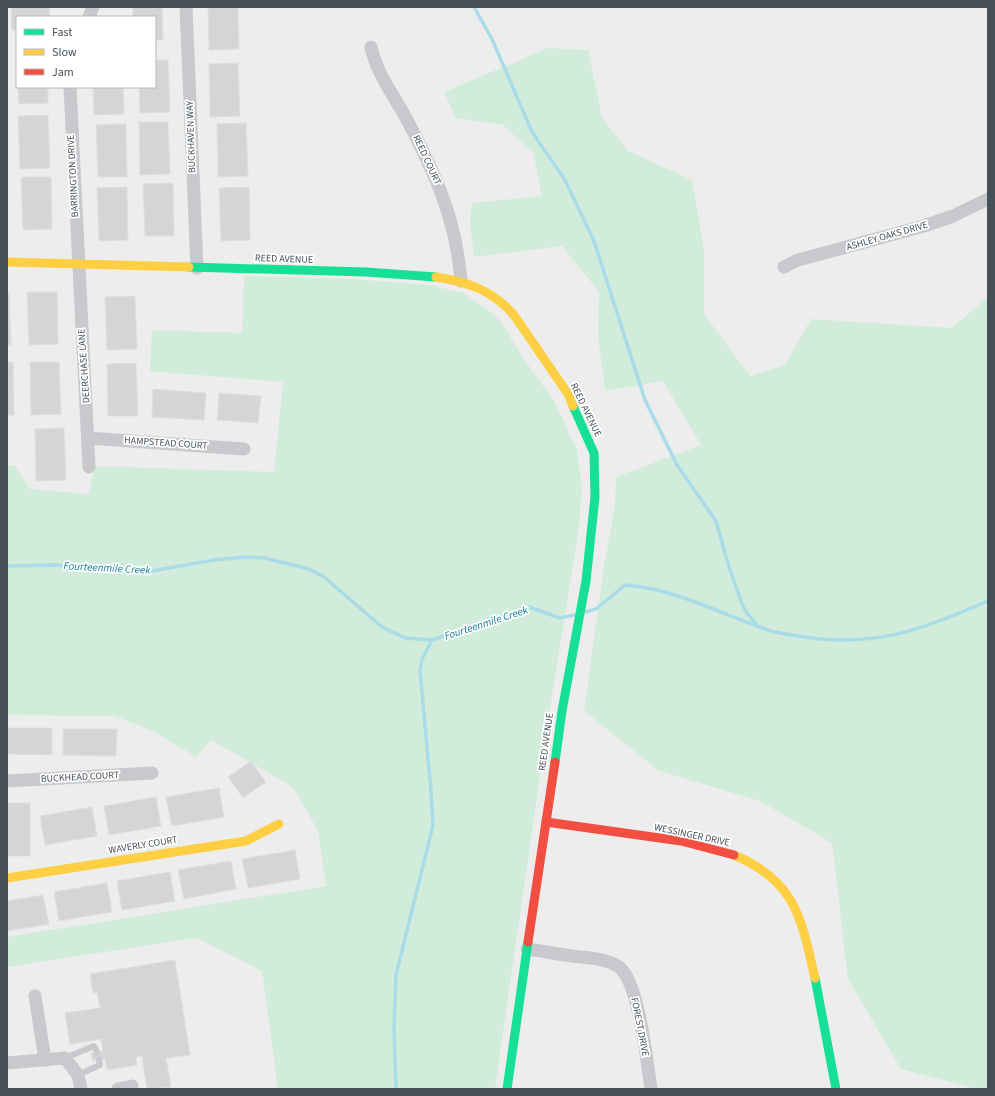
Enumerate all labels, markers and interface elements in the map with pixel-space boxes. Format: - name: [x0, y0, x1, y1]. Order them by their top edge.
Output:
- legend: [16, 16, 156, 88]
- text: Fast: [52, 24, 72, 41]
- text: Slow: [52, 44, 77, 61]
- text: Jam: [52, 64, 74, 81]
- street label: BUCKHAVEN WAY: [183, 100, 199, 173]
- street label: REED COURT: [409, 133, 445, 188]
- street label: BARRINGTON DRIVE: [64, 134, 82, 218]
- street label: ASHLEY OAKS DRIVE: [845, 218, 929, 254]
- street label: REED AVENUE: [255, 251, 313, 267]
- street label: DEERCHASE LANE: [74, 328, 94, 404]
- street label: REED AVENUE: [567, 381, 605, 439]
- street label: HAMPSTEAD COURT: [124, 433, 209, 453]
- water label: Fourteenmile Creek: [63, 558, 152, 578]
- water label: Fourteenmile Creek: [442, 602, 530, 644]
- street label: REED AVENUE: [535, 712, 557, 772]
- street label: BUCKHEAD COURT: [40, 768, 120, 786]
- street label: WESSINGER DRIVE: [653, 820, 731, 850]
- street label: WAVERLY COURT: [108, 833, 179, 857]
- street label: FOREST DRIVE: [627, 996, 653, 1058]

